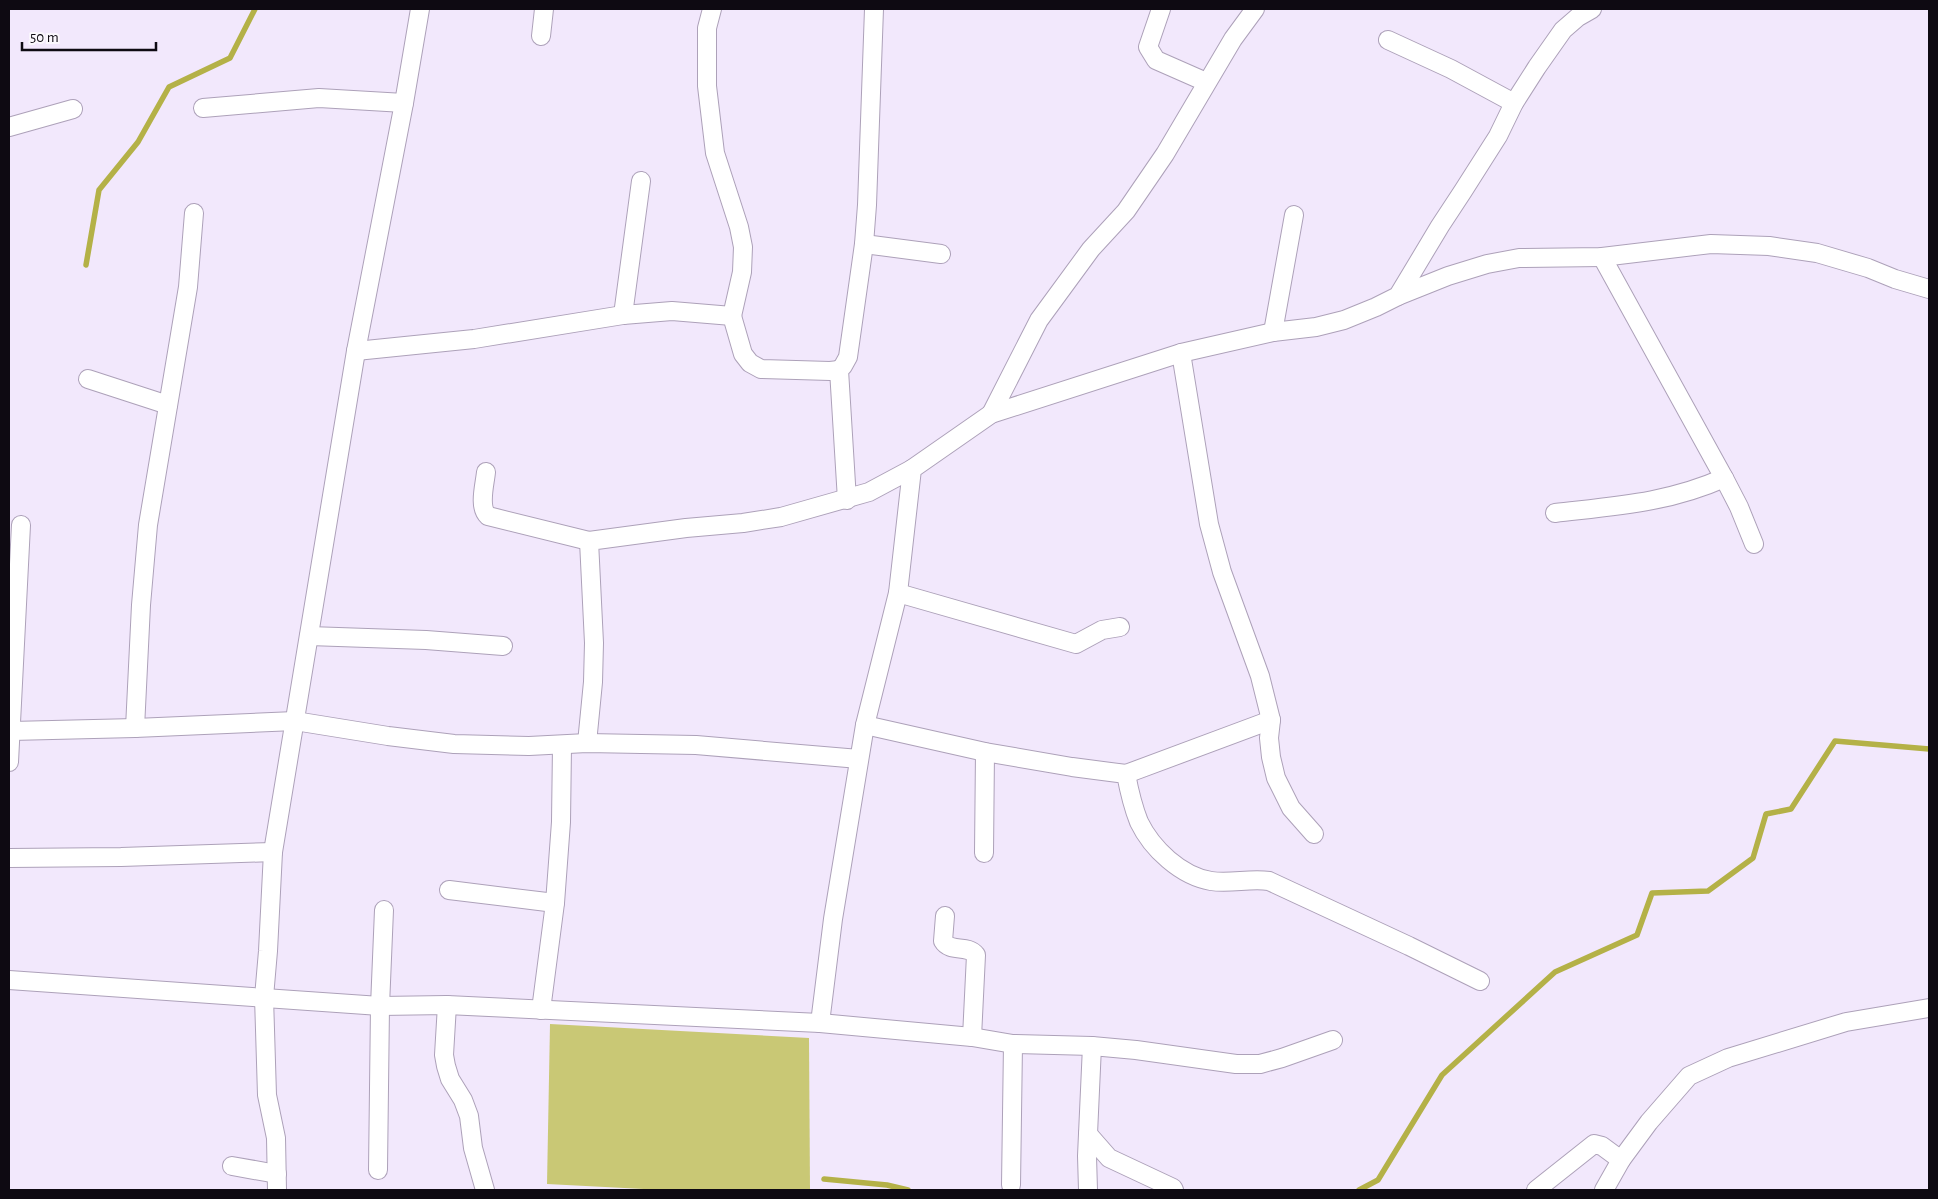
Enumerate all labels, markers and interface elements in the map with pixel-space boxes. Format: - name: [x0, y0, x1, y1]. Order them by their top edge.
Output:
- scale bar: [22, 20, 156, 52]
- text: 50 m: [30, 30, 59, 45]

